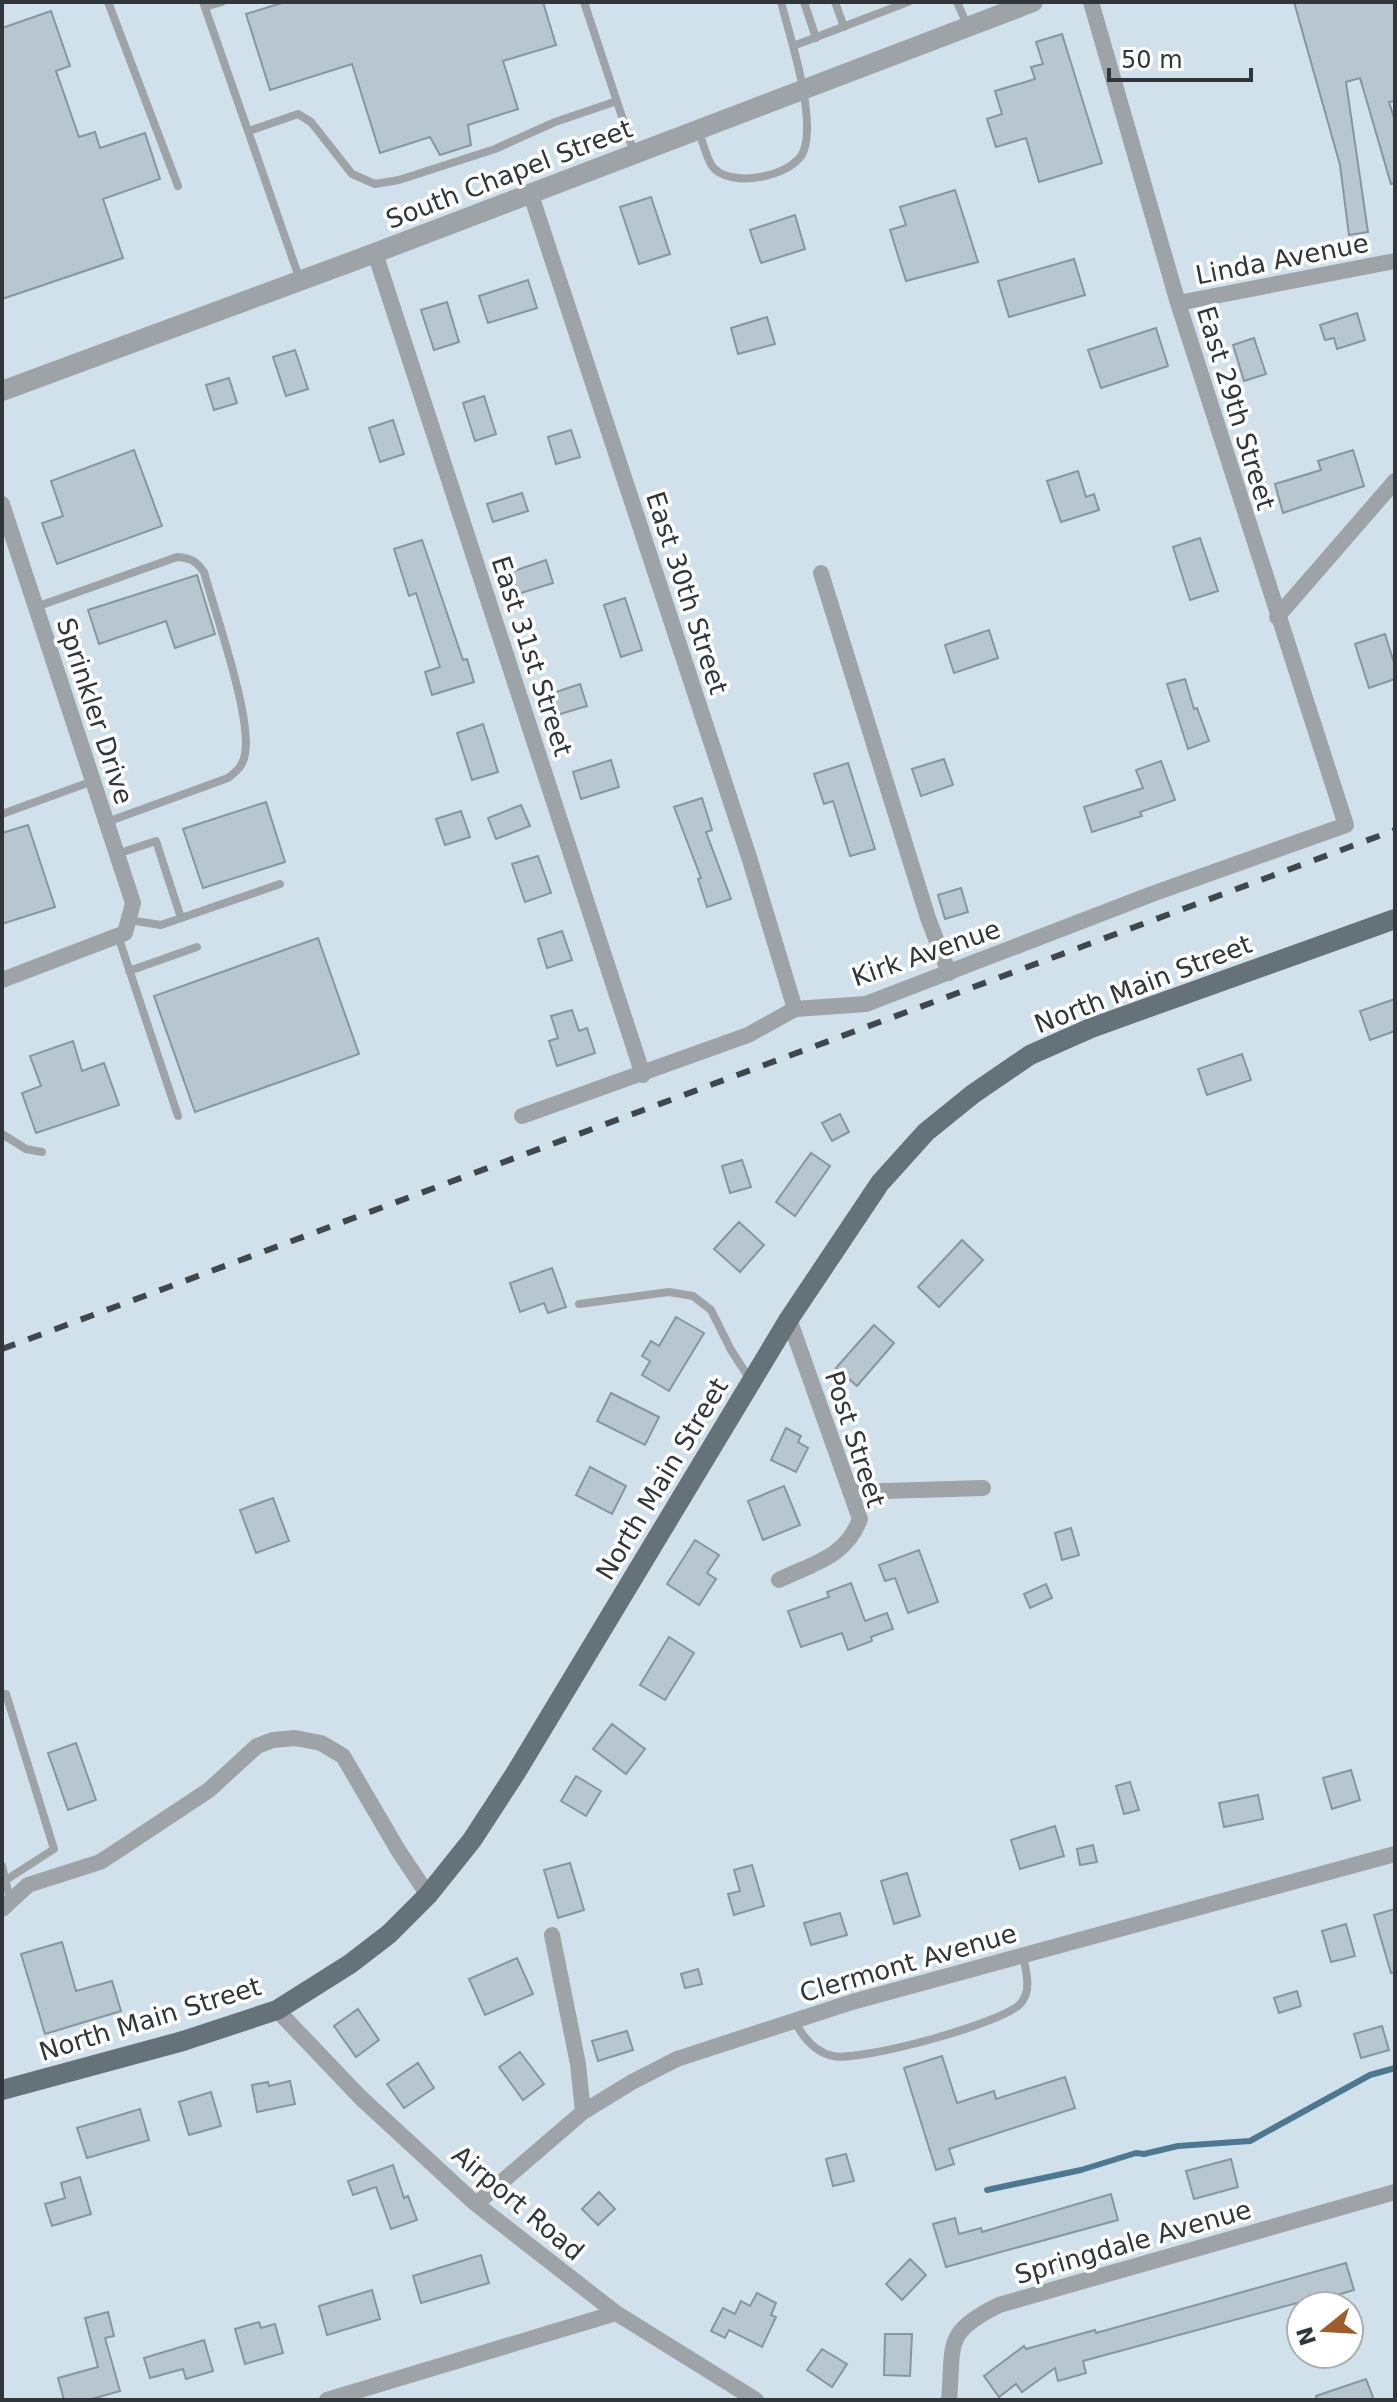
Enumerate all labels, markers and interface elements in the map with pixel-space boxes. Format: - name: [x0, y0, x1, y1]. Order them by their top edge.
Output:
- scale bar: [1109, 32, 1251, 82]
- text: 50 m: [1121, 46, 1183, 74]
- street label: South Chapel Street: [382, 113, 636, 235]
- street label: Linda Avenue: [1193, 228, 1371, 290]
- street label: East 29th Street: [1191, 303, 1281, 513]
- street label: East 30th Street: [640, 488, 734, 698]
- street label: East 31st Street: [486, 552, 578, 760]
- street label: Sprinkler Drive: [51, 614, 139, 808]
- street label: Kirk Avenue: [848, 914, 1004, 992]
- street label: North Main Street: [1030, 929, 1256, 1039]
- street label: Post Street: [819, 1367, 891, 1511]
- street label: North Main Street: [590, 1373, 734, 1585]
- street label: Clermont Avenue: [796, 1918, 1020, 2008]
- street label: North Main Street: [35, 1971, 265, 2067]
- street label: Airport Road: [446, 2139, 590, 2267]
- street label: Springdale Avenue: [1011, 2194, 1255, 2290]
- north arrow: [1285, 2290, 1365, 2370]
- text: N: [1292, 2323, 1321, 2349]

